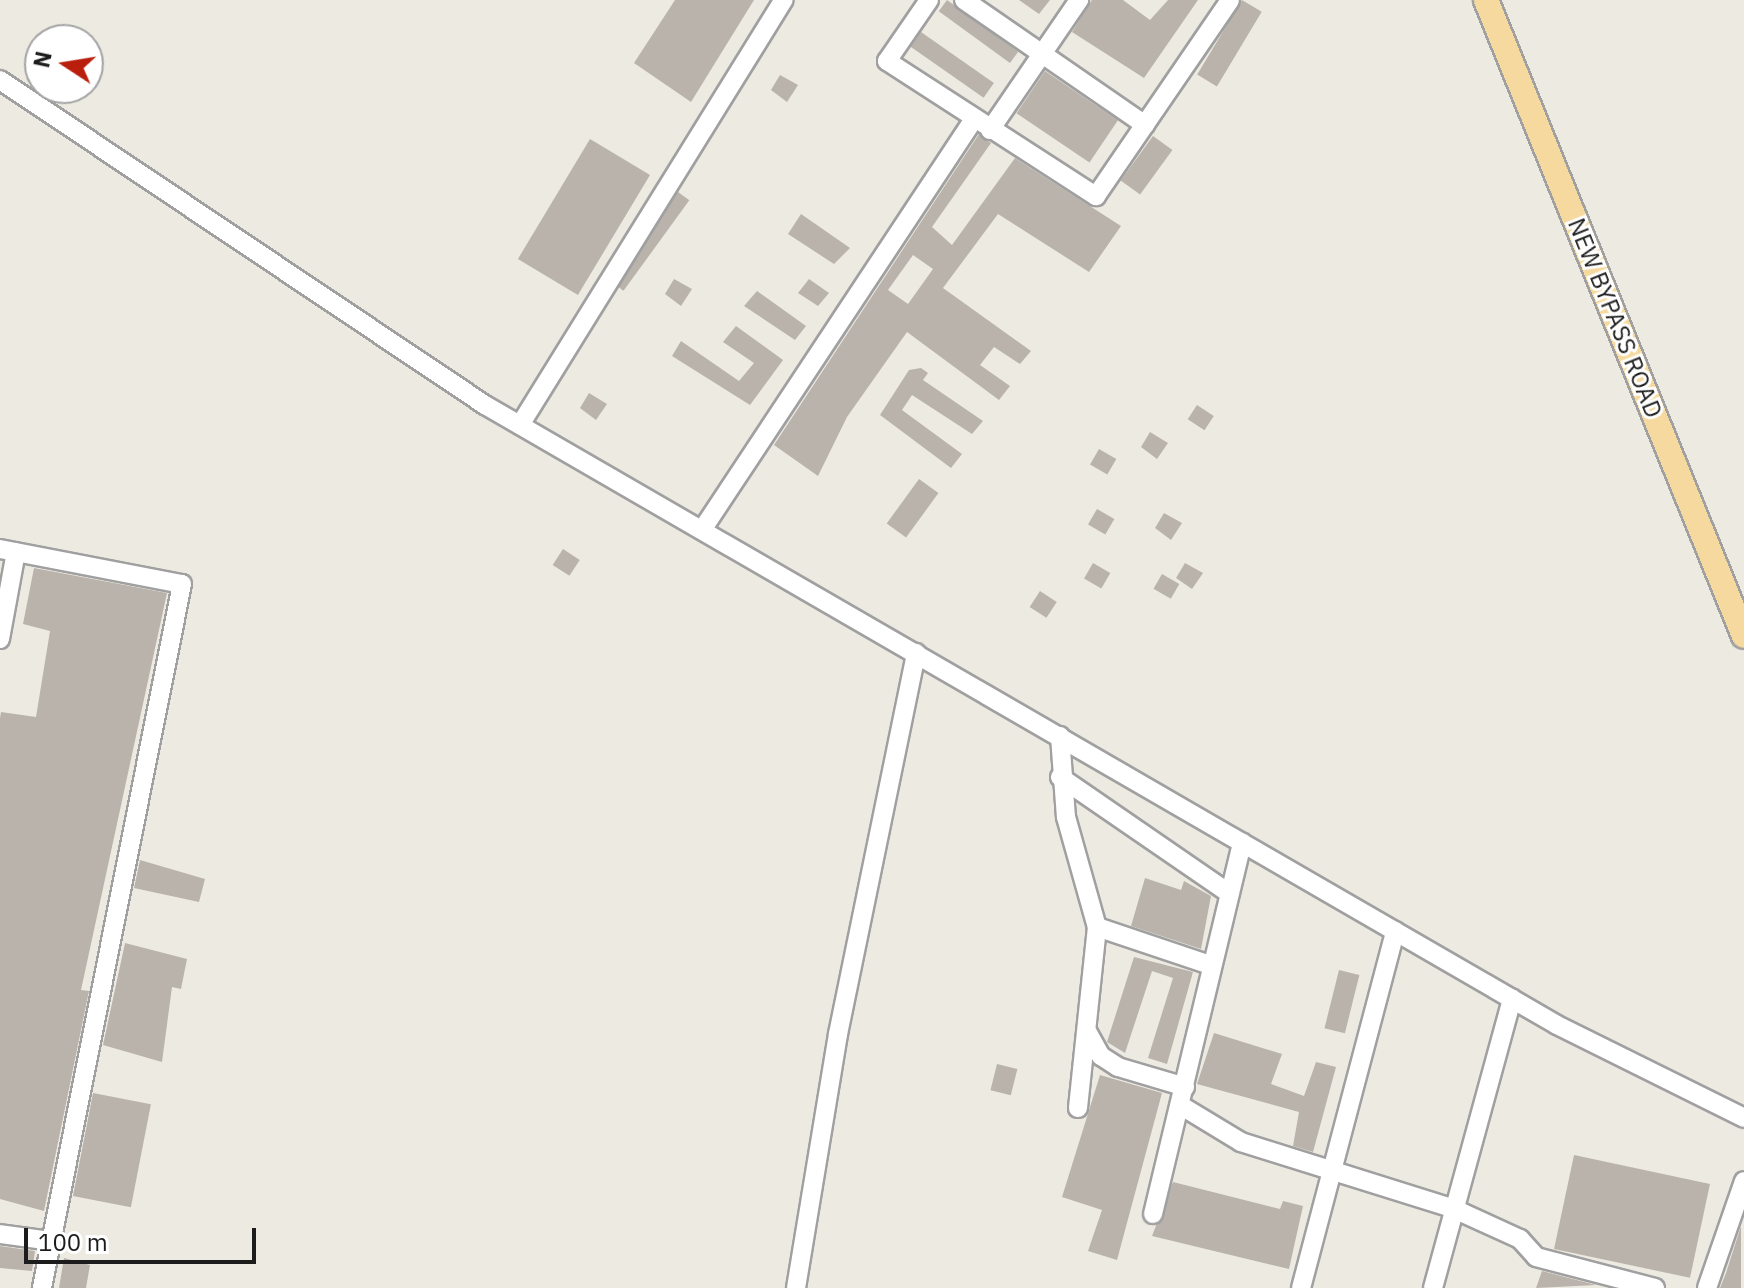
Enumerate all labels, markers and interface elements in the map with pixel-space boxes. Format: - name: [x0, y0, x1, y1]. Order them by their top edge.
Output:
- north arrow: [24, 24, 104, 104]
- text: N: [26, 49, 58, 70]
- street label: NEW BYPASS ROAD: [1562, 214, 1668, 422]
- scale bar: [28, 1212, 260, 1262]
- text: 100 m: [38, 1226, 108, 1258]

